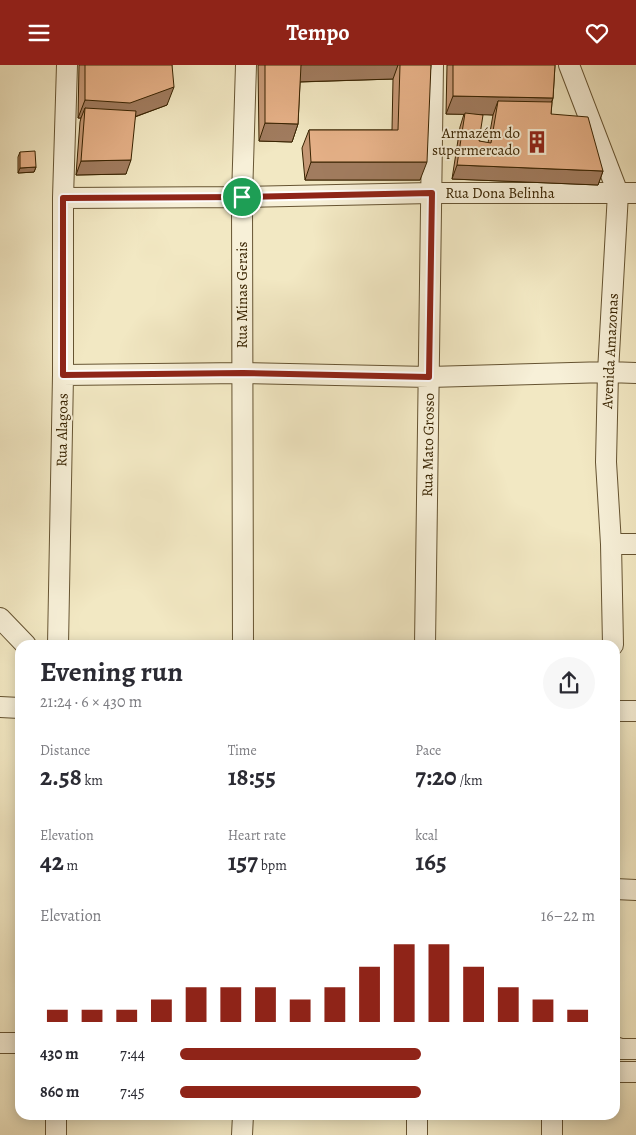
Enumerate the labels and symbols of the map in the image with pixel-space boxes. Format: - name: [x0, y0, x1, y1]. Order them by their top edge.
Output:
- place label: Armazém do supermercado: [432, 123, 520, 160]
- building icon: Armazém do supermercado: [524, 129, 550, 155]
- pin: [221, 176, 263, 218]
- street label: Rua Dona Belinha: [445, 183, 555, 203]
- street label: Rua Minas Gerais: [232, 241, 252, 349]
- street label: Avenida Amazonas: [597, 293, 623, 410]
- street label: Rua Alagoas: [51, 393, 73, 467]
- street label: Rua Mato Grosso: [417, 393, 439, 497]

